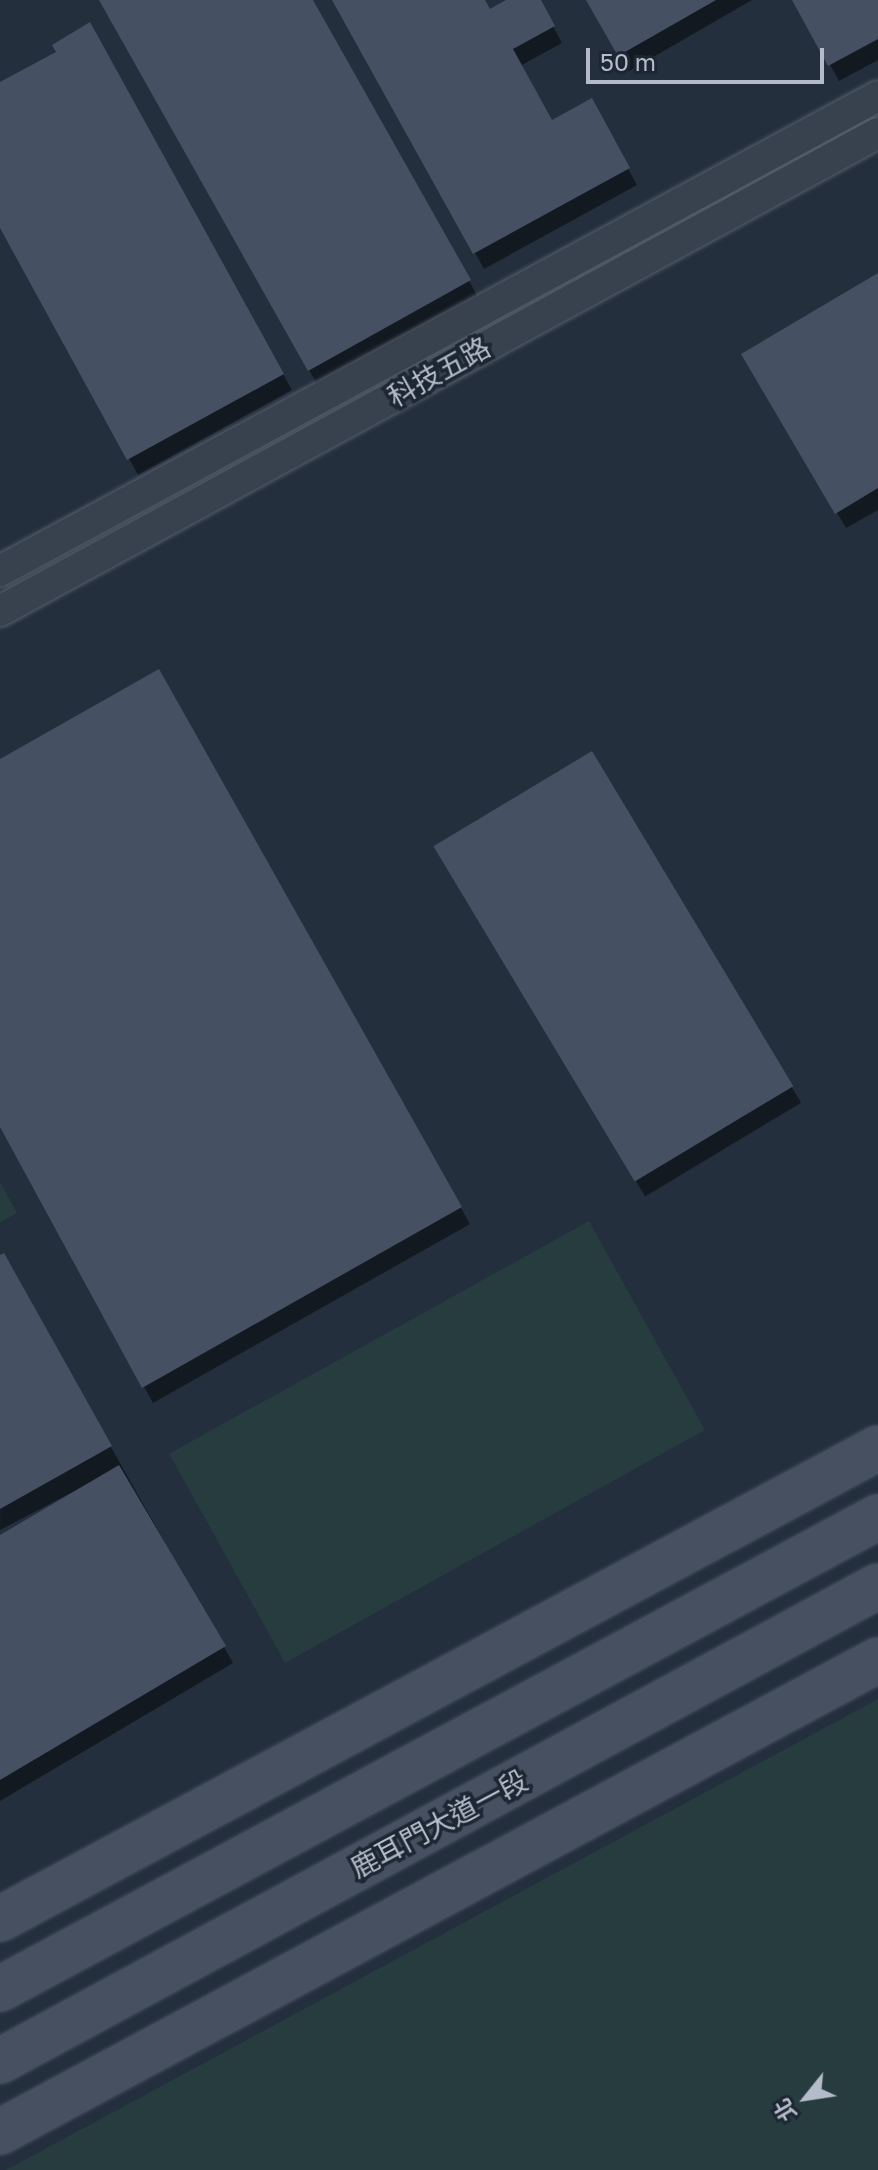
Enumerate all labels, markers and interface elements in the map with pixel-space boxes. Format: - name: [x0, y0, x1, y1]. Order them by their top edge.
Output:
- scale bar: [590, 32, 828, 82]
- text: 50 m: [600, 47, 656, 76]
- street label: 科技五路: [382, 330, 496, 414]
- street label: 鹿耳門大道一段: [345, 1763, 533, 1885]
- north arrow: [766, 2058, 846, 2138]
- text: 北: [768, 2094, 802, 2127]

